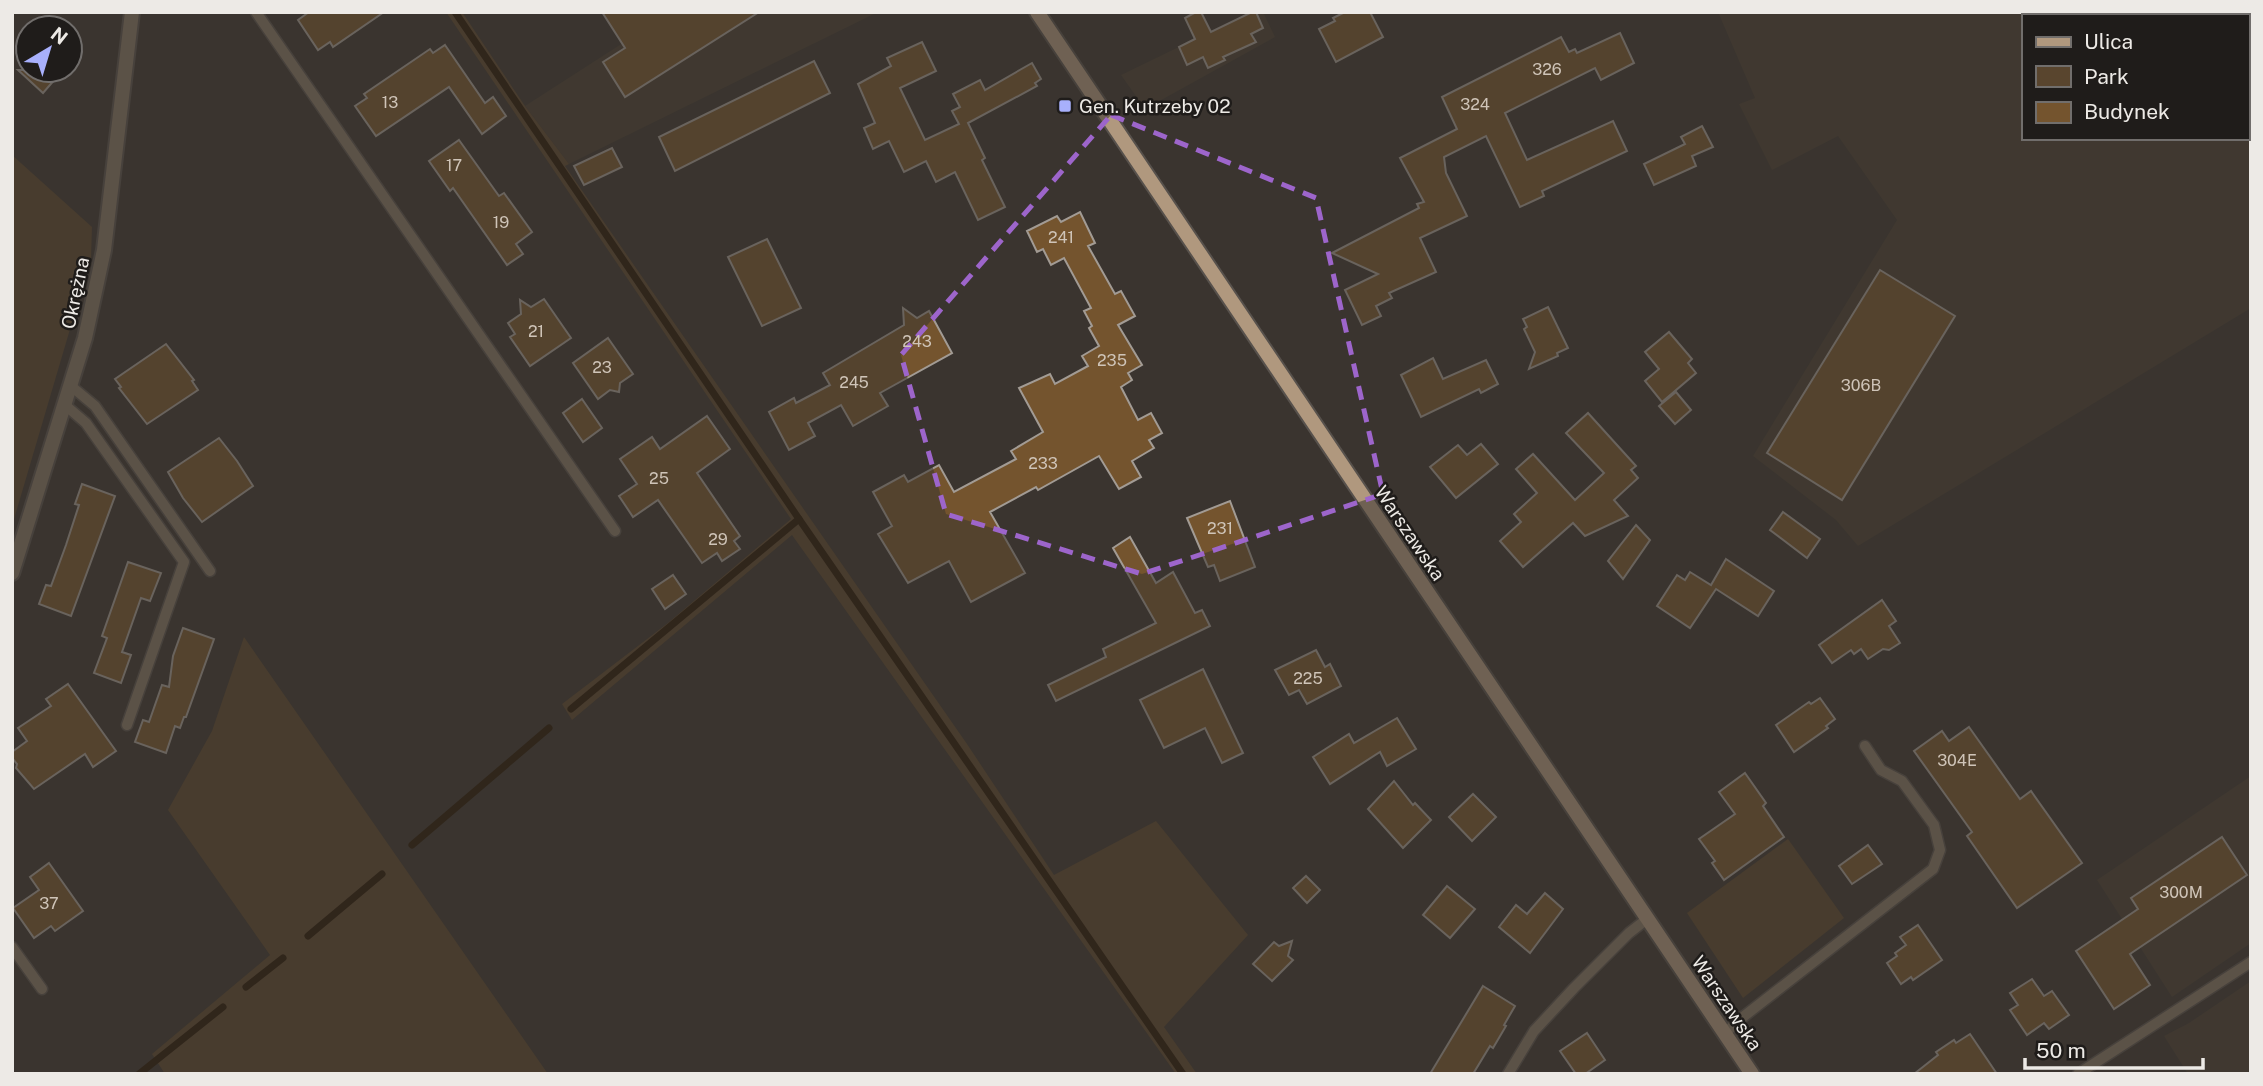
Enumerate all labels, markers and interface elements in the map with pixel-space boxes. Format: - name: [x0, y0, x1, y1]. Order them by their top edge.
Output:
- north arrow: [14, 14, 84, 84]
- legend: [2022, 14, 2249, 140]
- text: N: [47, 22, 72, 49]
- text: Ulica: [2084, 29, 2133, 54]
- house number: 326: [1532, 60, 1562, 79]
- text: Park: [2084, 64, 2129, 89]
- house number: 13: [382, 93, 398, 112]
- place label: Gen. Kutrzeby 02: [1079, 95, 1230, 117]
- house number: 324: [1460, 95, 1490, 114]
- marker: Gen. Kutrzeby 02: [1057, 98, 1073, 114]
- text: Budynek: [2084, 99, 2170, 124]
- house number: 17: [446, 156, 462, 175]
- house number: 19: [493, 213, 509, 232]
- house number: 241: [1048, 228, 1074, 247]
- street label: Okrężna: [57, 255, 93, 331]
- house number: 21: [528, 322, 544, 341]
- house number: 243: [902, 332, 932, 351]
- house number: 235: [1097, 351, 1127, 370]
- house number: 23: [592, 358, 612, 377]
- house number: 245: [839, 373, 869, 392]
- house number: 306B: [1841, 376, 1881, 395]
- house number: 233: [1028, 454, 1058, 473]
- house number: 25: [649, 469, 669, 488]
- street label: Warszawska: [1370, 482, 1450, 584]
- house number: 231: [1207, 519, 1233, 538]
- house number: 29: [708, 530, 728, 549]
- house number: 225: [1293, 669, 1323, 688]
- house number: 304E: [1937, 751, 1977, 770]
- house number: 300M: [2159, 883, 2203, 902]
- house number: 37: [39, 894, 59, 913]
- street label: Warszawska: [1687, 952, 1767, 1054]
- scale bar: [2025, 1026, 2204, 1070]
- text: 50 m: [2036, 1038, 2086, 1063]

